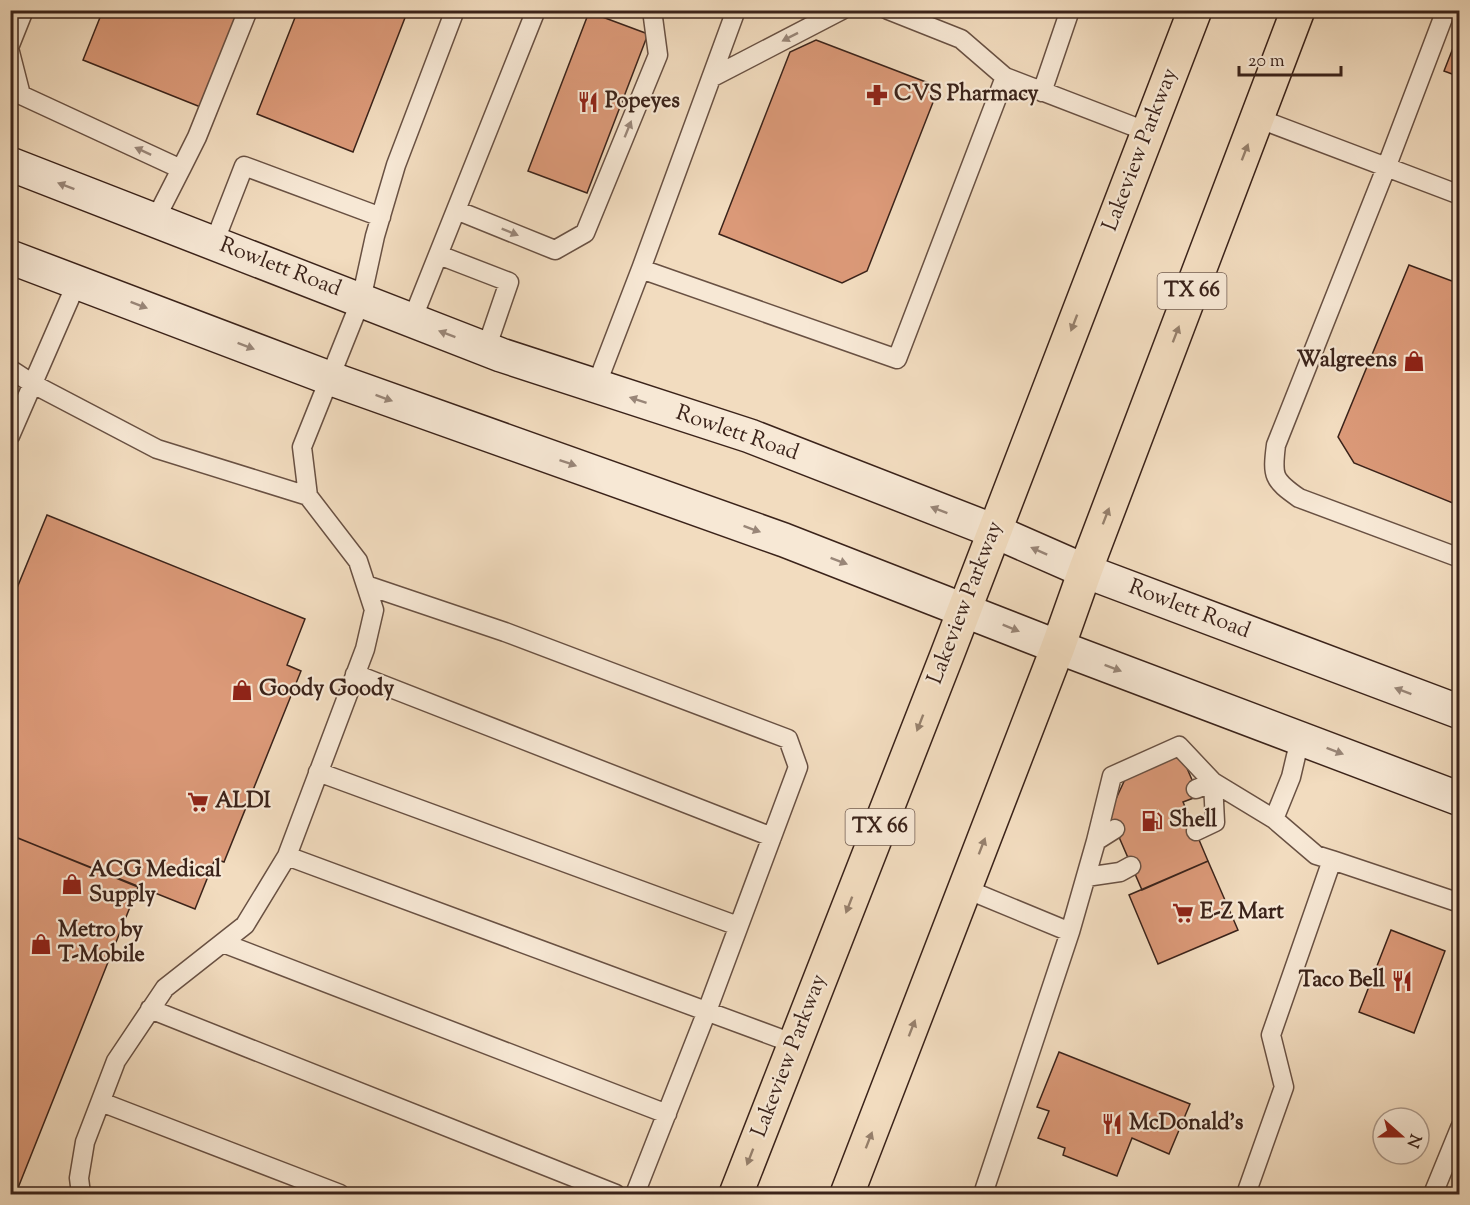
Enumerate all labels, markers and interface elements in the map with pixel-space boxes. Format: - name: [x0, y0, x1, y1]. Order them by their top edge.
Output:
- one-way arrow: [782, 33, 799, 42]
- scale bar: [1239, 39, 1341, 77]
- text: 20 m: [1248, 49, 1285, 75]
- street label: Lakeview Parkway: [1095, 64, 1187, 236]
- place label: CVS Pharmacy: [894, 79, 1038, 111]
- pharmacy icon: CVS Pharmacy: [865, 83, 889, 107]
- place label: Popeyes: [605, 86, 680, 118]
- restaurant icon: Popeyes: [576, 90, 600, 114]
- one-way arrow: [624, 120, 633, 138]
- one-way arrow: [1240, 143, 1250, 161]
- one-way arrow: [134, 146, 151, 155]
- one-way arrow: [57, 180, 75, 190]
- one-way arrow: [502, 227, 520, 237]
- street label: Rowlett Road: [214, 230, 346, 306]
- road number: TX 66: [1158, 273, 1226, 309]
- one-way arrow: [130, 301, 148, 311]
- one-way arrow: [1069, 314, 1079, 332]
- one-way arrow: [1171, 325, 1181, 343]
- one-way arrow: [437, 328, 455, 338]
- one-way arrow: [237, 342, 255, 351]
- place label: Walgreens: [1297, 345, 1397, 377]
- shop icon: Walgreens: [1402, 349, 1426, 373]
- one-way arrow: [375, 394, 393, 404]
- one-way arrow: [629, 394, 647, 404]
- street label: Rowlett Road: [671, 398, 803, 470]
- one-way arrow: [559, 459, 577, 469]
- one-way arrow: [930, 504, 948, 514]
- one-way arrow: [1101, 507, 1111, 525]
- street label: Lakeview Parkway: [920, 517, 1012, 689]
- one-way arrow: [743, 524, 761, 534]
- one-way arrow: [1030, 546, 1048, 556]
- one-way arrow: [830, 557, 848, 567]
- street label: Rowlett Road: [1123, 572, 1255, 648]
- one-way arrow: [1002, 624, 1020, 633]
- one-way arrow: [1104, 663, 1122, 673]
- place label: Goody Goody: [259, 674, 394, 706]
- shop icon: Goody Goody: [230, 678, 254, 702]
- one-way arrow: [1393, 685, 1411, 695]
- one-way arrow: [915, 714, 924, 732]
- one-way arrow: [1326, 747, 1344, 757]
- place label: ALDI: [215, 786, 272, 818]
- supermarket icon: ALDI: [186, 790, 210, 814]
- place label: Shell: [1169, 805, 1218, 837]
- road number: TX 66: [846, 809, 914, 845]
- fuel station icon: Shell: [1140, 809, 1164, 833]
- one-way arrow: [978, 836, 988, 854]
- place label: ACG Medical Supply: [89, 855, 222, 912]
- shop icon: ACG Medical Supply: [60, 872, 84, 896]
- one-way arrow: [844, 896, 854, 914]
- place label: E-Z Mart: [1200, 897, 1284, 929]
- supermarket icon: E-Z Mart: [1171, 901, 1195, 925]
- place label: Metro by T-Mobile: [58, 915, 145, 972]
- shop icon: Metro by T-Mobile: [29, 932, 53, 956]
- place label: Taco Bell: [1299, 965, 1386, 997]
- restaurant icon: Taco Bell: [1390, 969, 1414, 993]
- street label: Lakeview Parkway: [744, 970, 836, 1142]
- one-way arrow: [907, 1018, 917, 1036]
- north arrow: [1371, 1106, 1431, 1166]
- place label: McDonald's: [1129, 1108, 1244, 1140]
- restaurant icon: McDonald's: [1100, 1112, 1124, 1136]
- text: N: [1400, 1130, 1426, 1151]
- one-way arrow: [864, 1131, 874, 1149]
- one-way arrow: [745, 1148, 755, 1166]

